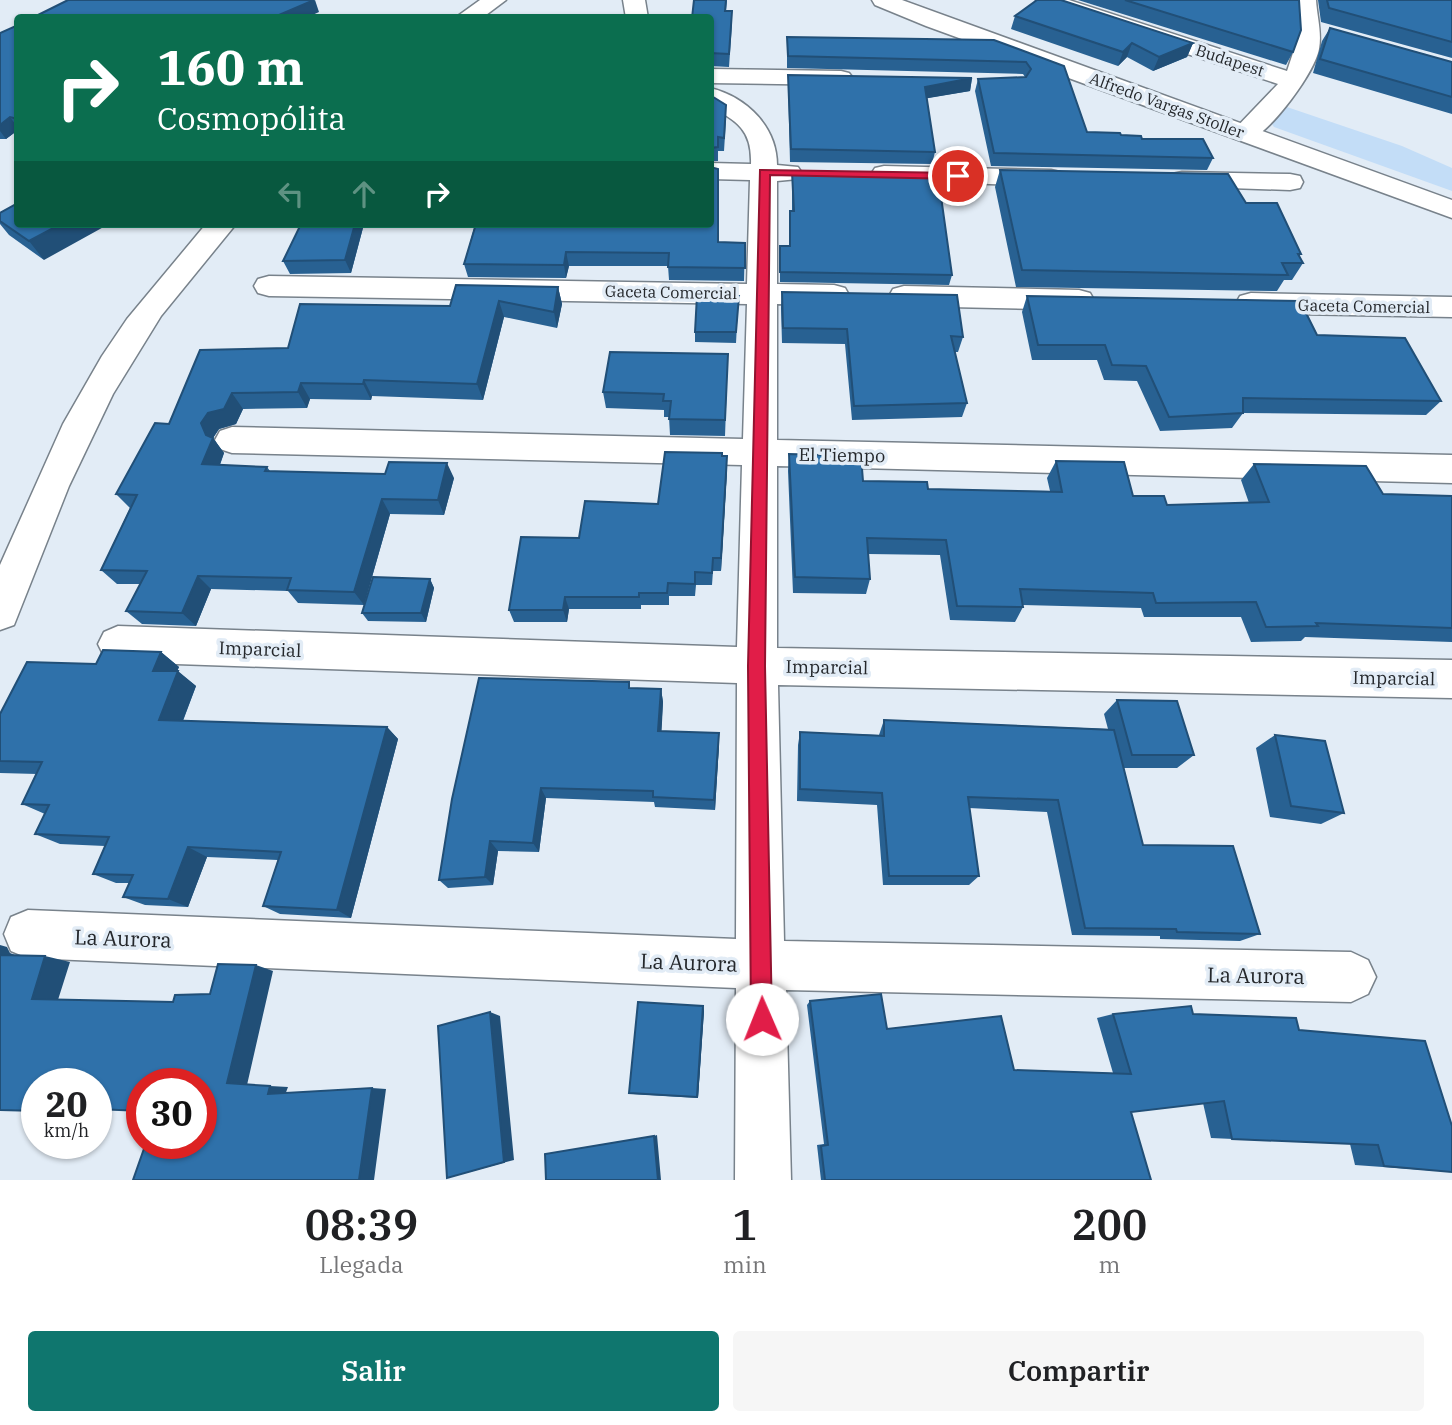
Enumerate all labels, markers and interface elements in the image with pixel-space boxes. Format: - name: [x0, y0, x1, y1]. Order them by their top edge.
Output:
- text: 160 m: [157, 35, 304, 98]
- street label: Budapest: [1193, 40, 1267, 81]
- icon: right: [42, 42, 133, 133]
- street label: Alfredo Vargas Stoller: [1087, 68, 1247, 142]
- text: Cosmopólita: [157, 97, 346, 139]
- pin: [928, 146, 988, 206]
- icon: arrive: [939, 157, 977, 195]
- icon: left: [272, 175, 310, 213]
- icon: ahead: [345, 175, 383, 213]
- icon: right: [418, 175, 456, 213]
- street label: Gaceta Comercial: [605, 281, 737, 303]
- street label: Gaceta Comercial: [1298, 295, 1430, 317]
- street label: El Tiempo: [798, 443, 886, 467]
- street label: Imparcial: [218, 636, 302, 662]
- street label: Imparcial: [786, 655, 868, 679]
- street label: Imparcial: [1353, 666, 1435, 690]
- street label: La Aurora: [74, 922, 172, 954]
- street label: La Aurora: [640, 946, 738, 978]
- street label: La Aurora: [1207, 960, 1305, 990]
- position arrow: [725, 982, 799, 1056]
- speed limit sign: 30: [126, 1068, 217, 1159]
- text: 20: [45, 1081, 88, 1127]
- text: km/h: [44, 1119, 89, 1142]
- text: 08:39: [305, 1197, 418, 1252]
- text: 1: [732, 1197, 757, 1252]
- text: 200: [1072, 1197, 1147, 1252]
- text: Llegada: [319, 1249, 404, 1279]
- text: min: [723, 1249, 767, 1279]
- text: m: [1098, 1249, 1120, 1279]
- button: Salir: [28, 1331, 719, 1411]
- button: Compartir: [733, 1331, 1424, 1411]

